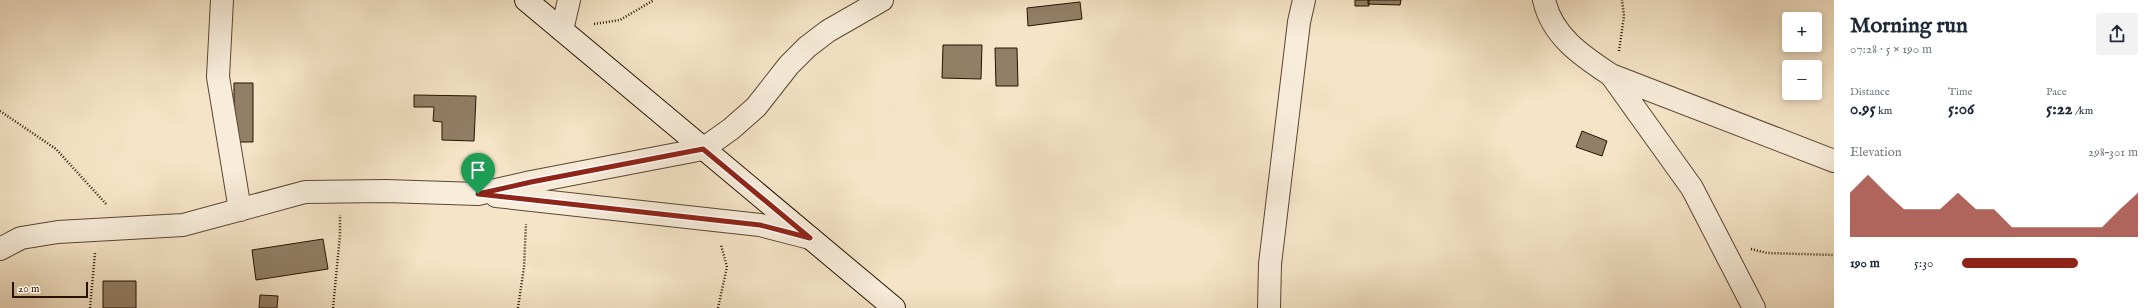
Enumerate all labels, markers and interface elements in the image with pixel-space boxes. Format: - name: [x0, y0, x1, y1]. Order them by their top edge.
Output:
- map controls: [1782, 12, 1822, 100]
- button: +: [1782, 12, 1822, 52]
- text: Morning run: [1850, 12, 1968, 40]
- button: share: [2096, 13, 2138, 55]
- text: 07:28 · 5 × 190 m: [1850, 41, 1932, 58]
- button: −: [1782, 60, 1822, 100]
- text: Distance: [1850, 85, 1890, 99]
- text: Time: [1948, 85, 1972, 99]
- text: Pace: [2046, 85, 2067, 99]
- text: 0.95: [1850, 99, 1876, 120]
- text: 5:06: [1948, 99, 1974, 120]
- text: 5:22: [2046, 99, 2073, 120]
- text: km: [1876, 104, 1892, 118]
- text: /km: [2073, 104, 2093, 118]
- text: Elevation: [1850, 144, 1902, 161]
- text: 298–301 m: [2088, 144, 2138, 161]
- pin: [461, 153, 495, 194]
- icon: arrive: [467, 159, 489, 181]
- text: 190 m: [1850, 255, 1880, 272]
- text: 5:30: [1914, 255, 1933, 272]
- scale bar: [12, 280, 88, 299]
- text: 20 m: [18, 282, 39, 296]

